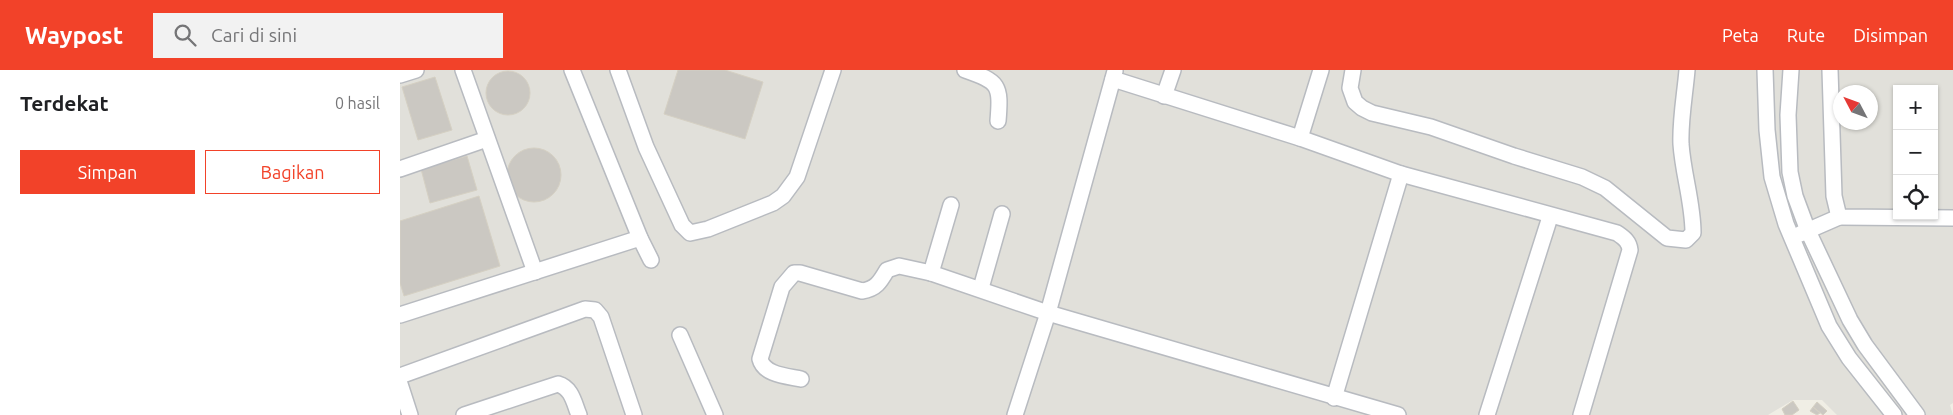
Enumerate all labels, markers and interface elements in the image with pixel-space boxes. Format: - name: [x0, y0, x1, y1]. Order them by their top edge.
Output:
- search box: [153, 13, 503, 58]
- icon: search: [171, 21, 199, 49]
- text: Waypost: [25, 22, 123, 49]
- text: Cari di sini: [211, 24, 297, 46]
- text: Peta: [1722, 25, 1759, 45]
- text: Rute: [1787, 25, 1825, 45]
- text: Disimpan: [1853, 25, 1928, 45]
- north arrow: [1833, 85, 1878, 130]
- map controls: [1893, 85, 1938, 220]
- button: +: [1893, 85, 1938, 130]
- text: Terdekat: [20, 91, 108, 115]
- text: 0 hasil: [335, 94, 380, 112]
- button: −: [1893, 130, 1938, 175]
- button: Simpan: [20, 150, 195, 194]
- button: Bagikan: [205, 150, 380, 194]
- button: locate: [1893, 175, 1938, 220]

